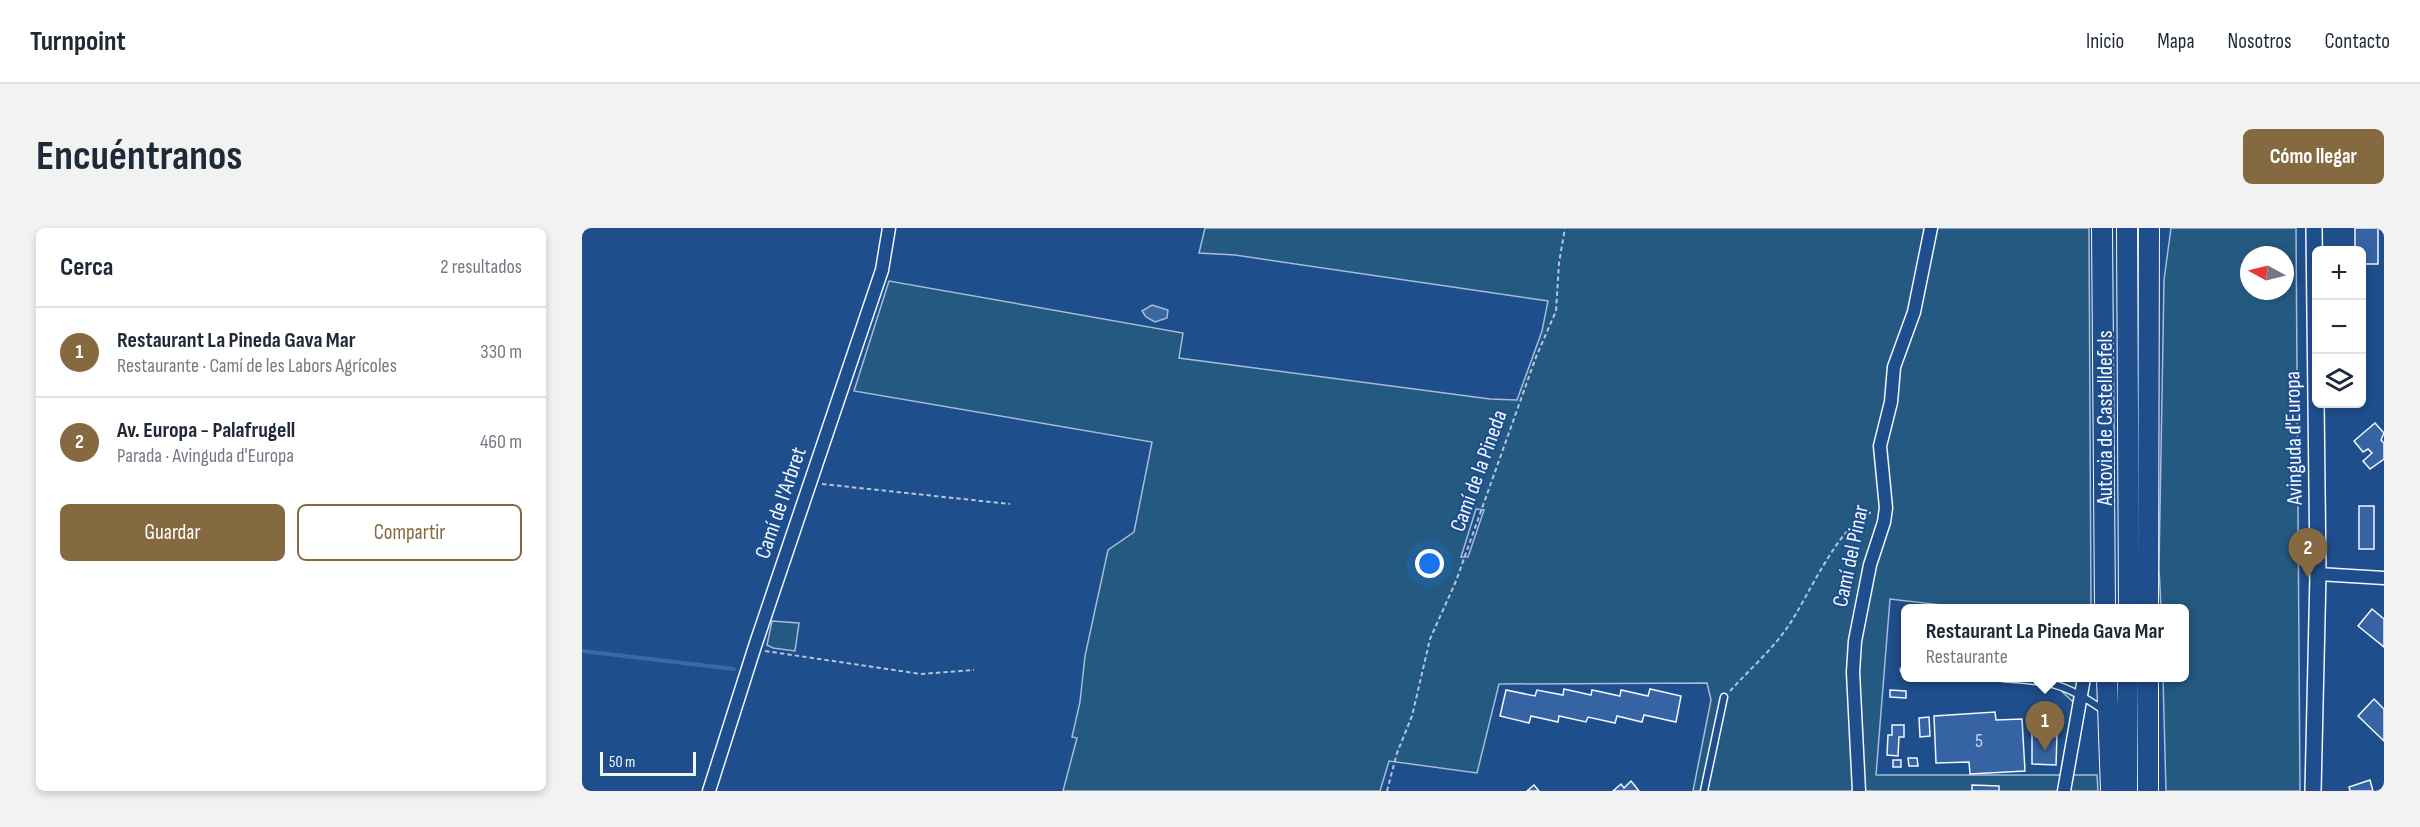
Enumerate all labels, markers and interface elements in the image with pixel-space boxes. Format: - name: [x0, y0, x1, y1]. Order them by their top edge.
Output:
- text: Turnpoint: [30, 25, 126, 58]
- text: Inicio: [2086, 29, 2124, 54]
- text: Mapa: [2157, 29, 2195, 54]
- text: Nosotros: [2228, 29, 2292, 54]
- text: Contacto: [2325, 29, 2390, 54]
- button: Cómo llegar: [2243, 129, 2384, 184]
- text: Encuéntranos: [36, 131, 242, 182]
- north arrow: [2240, 246, 2294, 300]
- map controls: [2312, 246, 2366, 408]
- button: +: [2312, 246, 2366, 300]
- text: Cerca: [60, 252, 113, 283]
- text: 2 resultados: [440, 255, 522, 279]
- button: −: [2312, 300, 2366, 354]
- text: Restaurant La Pineda Gava Mar: [117, 327, 356, 354]
- street label: Autovia de Castelldefels: [2092, 330, 2119, 507]
- text: 1: [76, 340, 83, 364]
- text: 330 m: [480, 340, 522, 364]
- text: Restaurante · Camí de les Labors Agrícoles: [117, 354, 397, 378]
- button: layers: [2312, 354, 2366, 408]
- street label: Avinguda d'Europa: [2279, 371, 2309, 506]
- street label: Camí de la Pineda: [1445, 407, 1513, 535]
- text: Av. Europa - Palafrugell: [117, 417, 295, 444]
- text: 2: [75, 430, 84, 454]
- text: 460 m: [480, 430, 522, 454]
- street label: Camí de l'Arbret: [749, 443, 813, 562]
- text: Parada · Avinguda d'Europa: [117, 444, 294, 468]
- street label: Camí del Pinar: [1827, 502, 1875, 610]
- button: Guardar: [60, 504, 285, 561]
- button: Compartir: [297, 504, 522, 561]
- pin: 2: [2288, 528, 2328, 578]
- your location: [1415, 549, 1444, 578]
- popup: [1901, 604, 2189, 682]
- text: Restaurant La Pineda Gava Mar: [1926, 618, 2164, 645]
- text: Restaurante: [1926, 645, 2008, 669]
- pin: 1: [2026, 702, 2064, 751]
- house number: 5: [1975, 729, 1983, 753]
- scale bar: [600, 749, 696, 776]
- text: 50 m: [609, 753, 635, 772]

